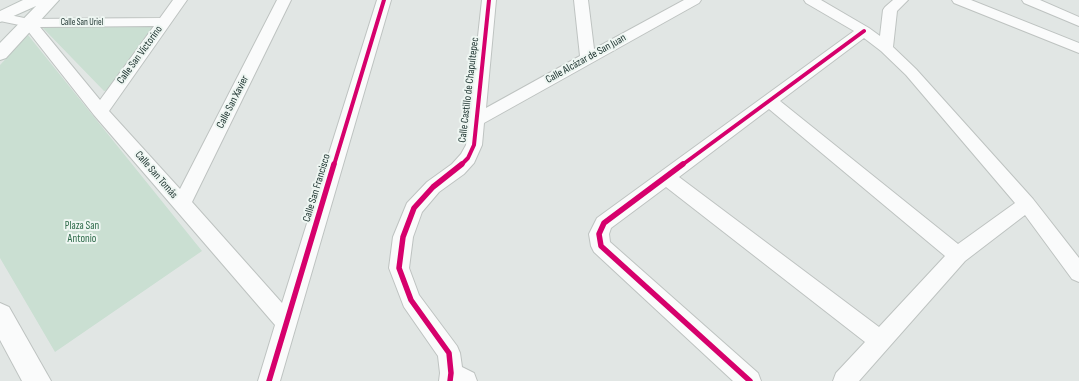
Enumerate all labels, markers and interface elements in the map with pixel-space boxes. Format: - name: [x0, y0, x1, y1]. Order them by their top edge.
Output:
- street label: Calle San Uriel: [61, 18, 103, 28]
- street label: Calle San Victorino: [114, 23, 166, 87]
- street label: Calle Alcázar de San Juan: [543, 31, 629, 87]
- street label: Calle Castillo de Chapultepec: [456, 37, 482, 143]
- street label: Calle San Xavier: [214, 73, 252, 131]
- street label: Calle San Tomás: [132, 149, 180, 201]
- street label: Calle San Francisco: [300, 152, 334, 224]
- park label: Plaza San Antonio: [65, 219, 99, 245]

